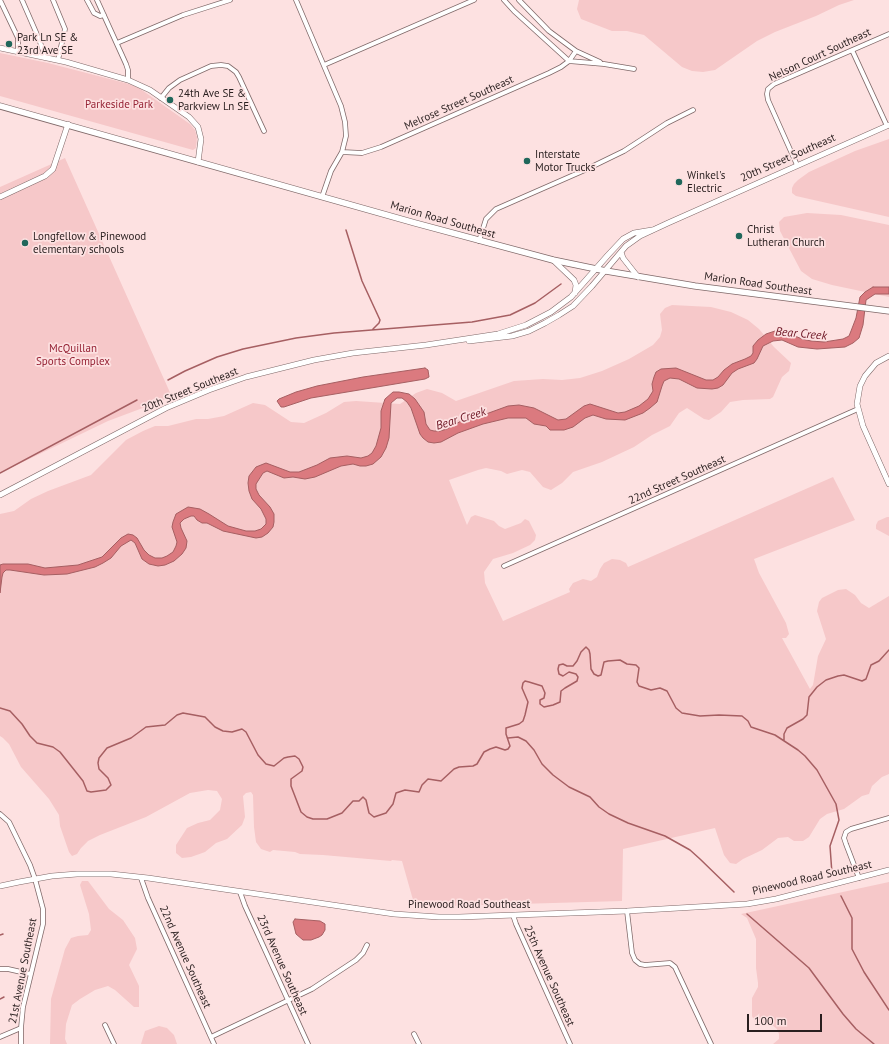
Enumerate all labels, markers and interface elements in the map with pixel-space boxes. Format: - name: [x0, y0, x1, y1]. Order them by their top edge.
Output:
- street label: Nelson Court Southeast: [767, 26, 873, 84]
- place label: Park Ln SE & 23rd Ave SE: [17, 31, 78, 57]
- marker: Park Ln SE & 23rd Ave SE: [4, 39, 14, 49]
- street label: Melrose Street Southeast: [402, 73, 516, 133]
- place label: 24th Ave SE & Parkview Ln SE: [178, 87, 249, 113]
- marker: 24th Ave SE & Parkview Ln SE: [165, 95, 175, 105]
- park label: Parkeside Park: [85, 98, 153, 112]
- street label: 20th Street Southeast: [738, 131, 838, 185]
- place label: Interstate Motor Trucks: [535, 148, 595, 174]
- marker: Interstate Motor Trucks: [522, 156, 532, 166]
- place label: Winkel's Electric: [687, 169, 725, 195]
- marker: Winkel's Electric: [674, 177, 684, 187]
- street label: Marion Road Southeast: [389, 199, 497, 241]
- place label: Christ Lutheran Church: [747, 223, 825, 249]
- place label: Longfellow & Pinewood elementary schools: [33, 230, 146, 256]
- marker: Christ Lutheran Church: [734, 231, 744, 241]
- marker: Longfellow & Pinewood elementary schools: [20, 238, 30, 248]
- street label: Marion Road Southeast: [703, 270, 813, 298]
- water label: Bear Creek: [775, 325, 827, 343]
- park label: McQuillan Sports Complex: [36, 342, 110, 368]
- street label: 20th Street Southeast: [140, 365, 240, 415]
- water label: Bear Creek: [434, 405, 488, 433]
- street label: 22nd Street Southeast: [626, 453, 728, 507]
- street label: Pinewood Road Southeast: [751, 858, 873, 898]
- street label: Pinewood Road Southeast: [408, 898, 530, 912]
- street label: 22nd Avenue Southeast: [156, 904, 214, 1010]
- street label: 23rd Avenue Southeast: [254, 913, 310, 1017]
- street label: 21st Avenue Southeast: [6, 917, 40, 1025]
- street label: 25th Avenue Southeast: [521, 924, 577, 1028]
- scale bar: [749, 1006, 824, 1032]
- text: 100 m: [754, 1013, 787, 1028]

